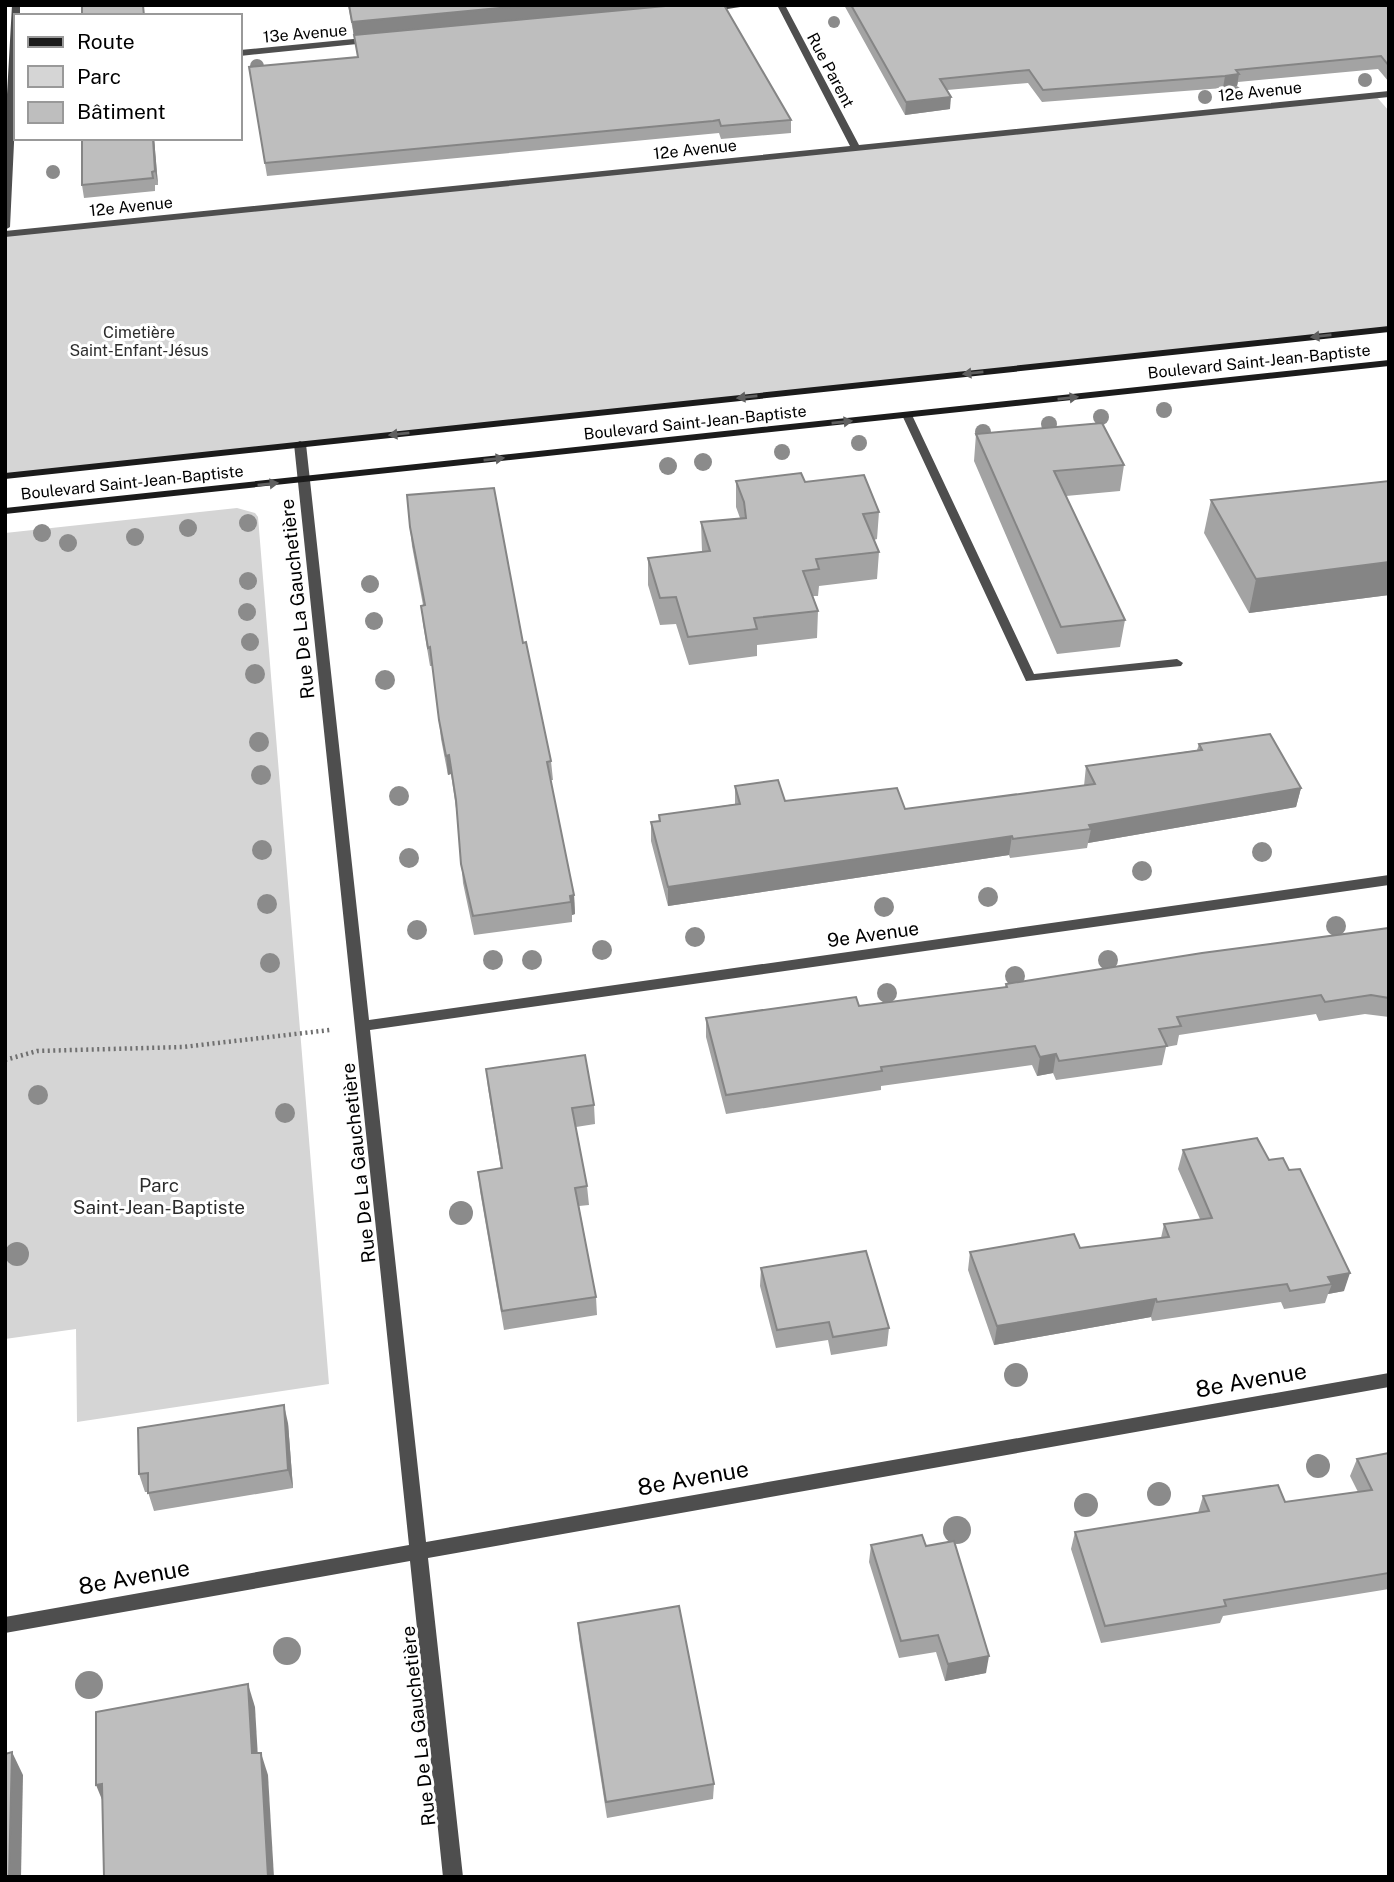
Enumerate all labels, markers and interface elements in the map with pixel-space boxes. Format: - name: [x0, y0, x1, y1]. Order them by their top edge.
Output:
- legend: [14, 14, 242, 140]
- street label: 13e Avenue: [262, 20, 348, 47]
- text: Route: [77, 29, 135, 54]
- street label: Rue Parent: [803, 30, 858, 111]
- text: Parc: [77, 64, 121, 89]
- street label: 12e Avenue: [1217, 78, 1303, 105]
- text: Bâtiment: [77, 99, 166, 124]
- street label: 12e Avenue: [652, 136, 738, 163]
- street label: 12e Avenue: [88, 193, 174, 220]
- park label: Cimetière Saint-Enfant-Jésus: [69, 323, 209, 360]
- one-way arrow: [1310, 331, 1332, 342]
- street label: Boulevard Saint-Jean-Baptiste: [1147, 340, 1371, 383]
- one-way arrow: [962, 368, 984, 379]
- one-way arrow: [735, 392, 757, 403]
- one-way arrow: [1058, 392, 1080, 403]
- street label: Boulevard Saint-Jean-Baptiste: [583, 401, 807, 444]
- one-way arrow: [831, 416, 853, 427]
- one-way arrow: [387, 428, 409, 439]
- one-way arrow: [483, 453, 505, 464]
- street label: Boulevard Saint-Jean-Baptiste: [20, 461, 244, 504]
- one-way arrow: [257, 478, 279, 489]
- street label: Rue De La Gauchetière: [276, 498, 318, 700]
- street label: 9e Avenue: [826, 917, 920, 951]
- street label: Rue De La Gauchetière: [337, 1062, 379, 1264]
- park label: Parc Saint-Jean-Baptiste: [73, 1174, 245, 1218]
- street label: 8e Avenue: [1193, 1356, 1309, 1403]
- street label: 8e Avenue: [635, 1454, 751, 1501]
- street label: 8e Avenue: [76, 1553, 192, 1600]
- street label: Rue De La Gauchetière: [397, 1625, 439, 1827]

